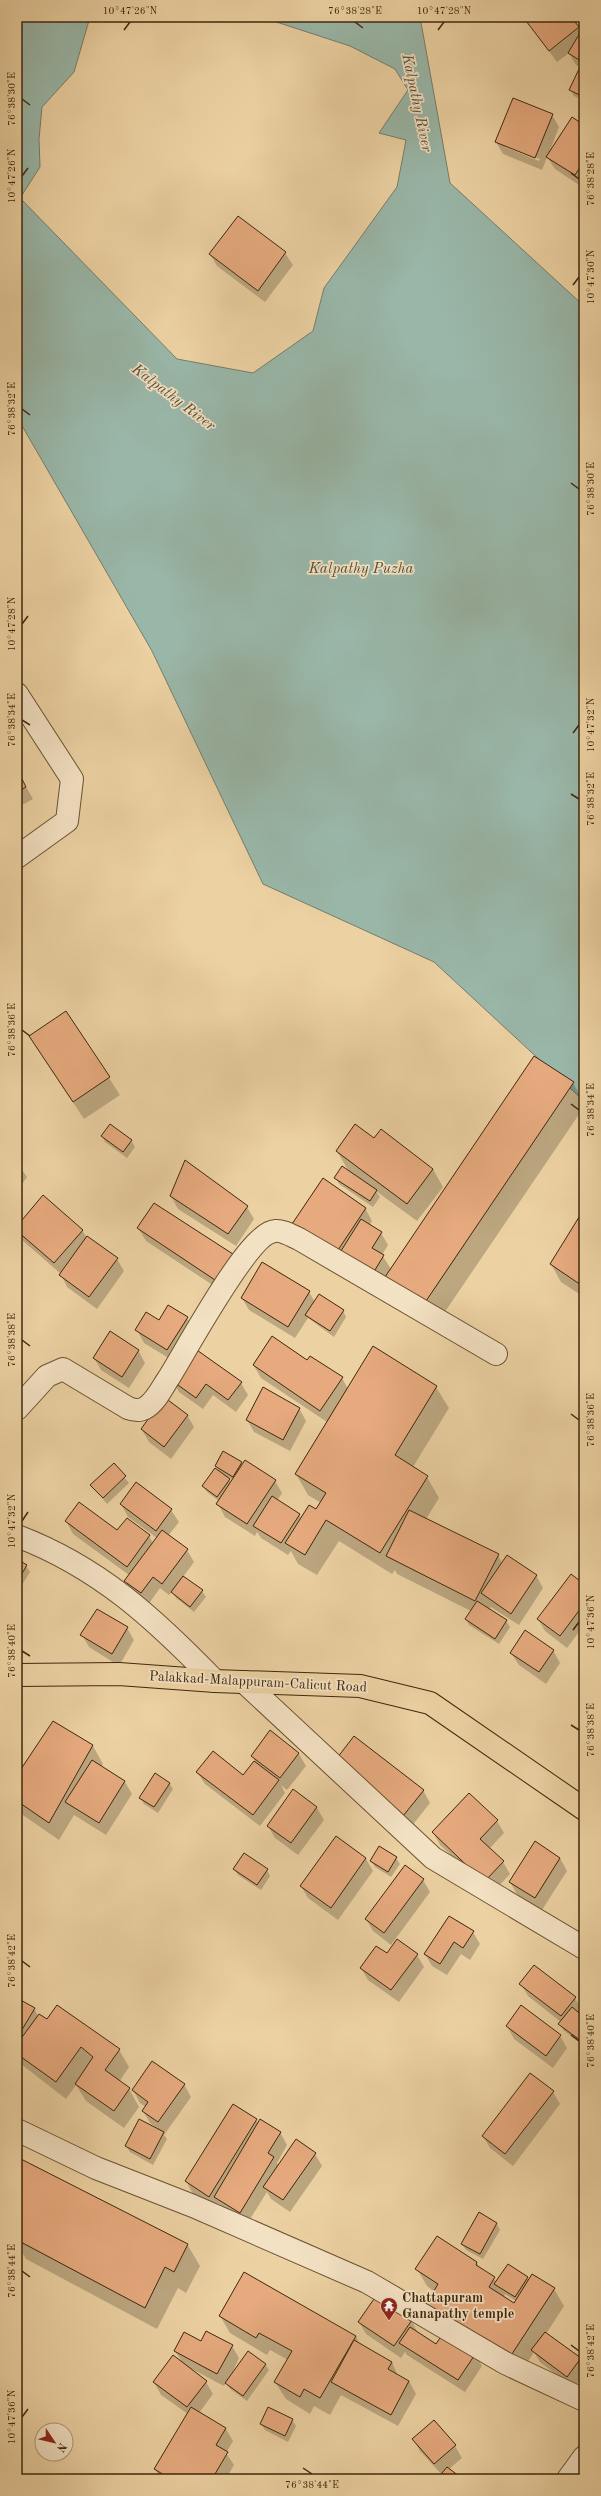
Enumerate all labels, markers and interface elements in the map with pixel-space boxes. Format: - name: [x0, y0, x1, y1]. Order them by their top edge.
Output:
- text: 10°47'26"N: [103, 6, 158, 16]
- text: 76°38'28"E: [328, 6, 382, 16]
- text: 10°47'28"N: [417, 6, 472, 16]
- water label: Kalpathy River: [398, 52, 434, 154]
- text: 76°38'30"E: [7, 72, 17, 126]
- text: 10°47'26"N: [7, 148, 17, 203]
- text: 76°38'28"E: [586, 152, 596, 206]
- text: 10°47'30"N: [586, 249, 596, 304]
- water label: Kalpathy River: [128, 361, 218, 434]
- text: 76°38'32"E: [7, 382, 17, 436]
- text: 76°38'30"E: [586, 462, 596, 516]
- water label: Kalpathy Puzha: [308, 562, 413, 577]
- text: 10°47'28"N: [7, 596, 17, 651]
- text: 76°38'34"E: [7, 693, 17, 747]
- text: 10°47'32"N: [586, 697, 596, 752]
- text: 76°38'32"E: [586, 772, 596, 826]
- text: 76°38'36"E: [7, 1003, 17, 1057]
- text: 76°38'34"E: [586, 1083, 596, 1137]
- text: 76°38'38"E: [7, 1313, 17, 1367]
- text: 76°38'36"E: [586, 1393, 596, 1447]
- text: 10°47'32"N: [7, 1493, 17, 1548]
- text: 10°47'36"N: [586, 1594, 596, 1649]
- text: 76°38'40"E: [7, 1624, 17, 1678]
- street label: Palakkad-Malappuram-Calicut Road: [149, 1669, 367, 1695]
- text: 76°38'38"E: [586, 1703, 596, 1757]
- text: 76°38'42"E: [7, 1934, 17, 1988]
- text: 76°38'40"E: [586, 2014, 596, 2068]
- text: 76°38'44"E: [7, 2244, 17, 2298]
- place label: Chattapuram Ganapathy temple: [402, 2291, 514, 2321]
- temple icon: Chattapuram Ganapathy temple: [379, 2296, 399, 2321]
- text: 76°38'42"E: [586, 2324, 596, 2378]
- text: 10°47'36"N: [7, 2389, 17, 2444]
- north arrow: [34, 2422, 74, 2462]
- text: N: [54, 2440, 68, 2454]
- text: 76°38'44"E: [285, 2480, 339, 2490]

